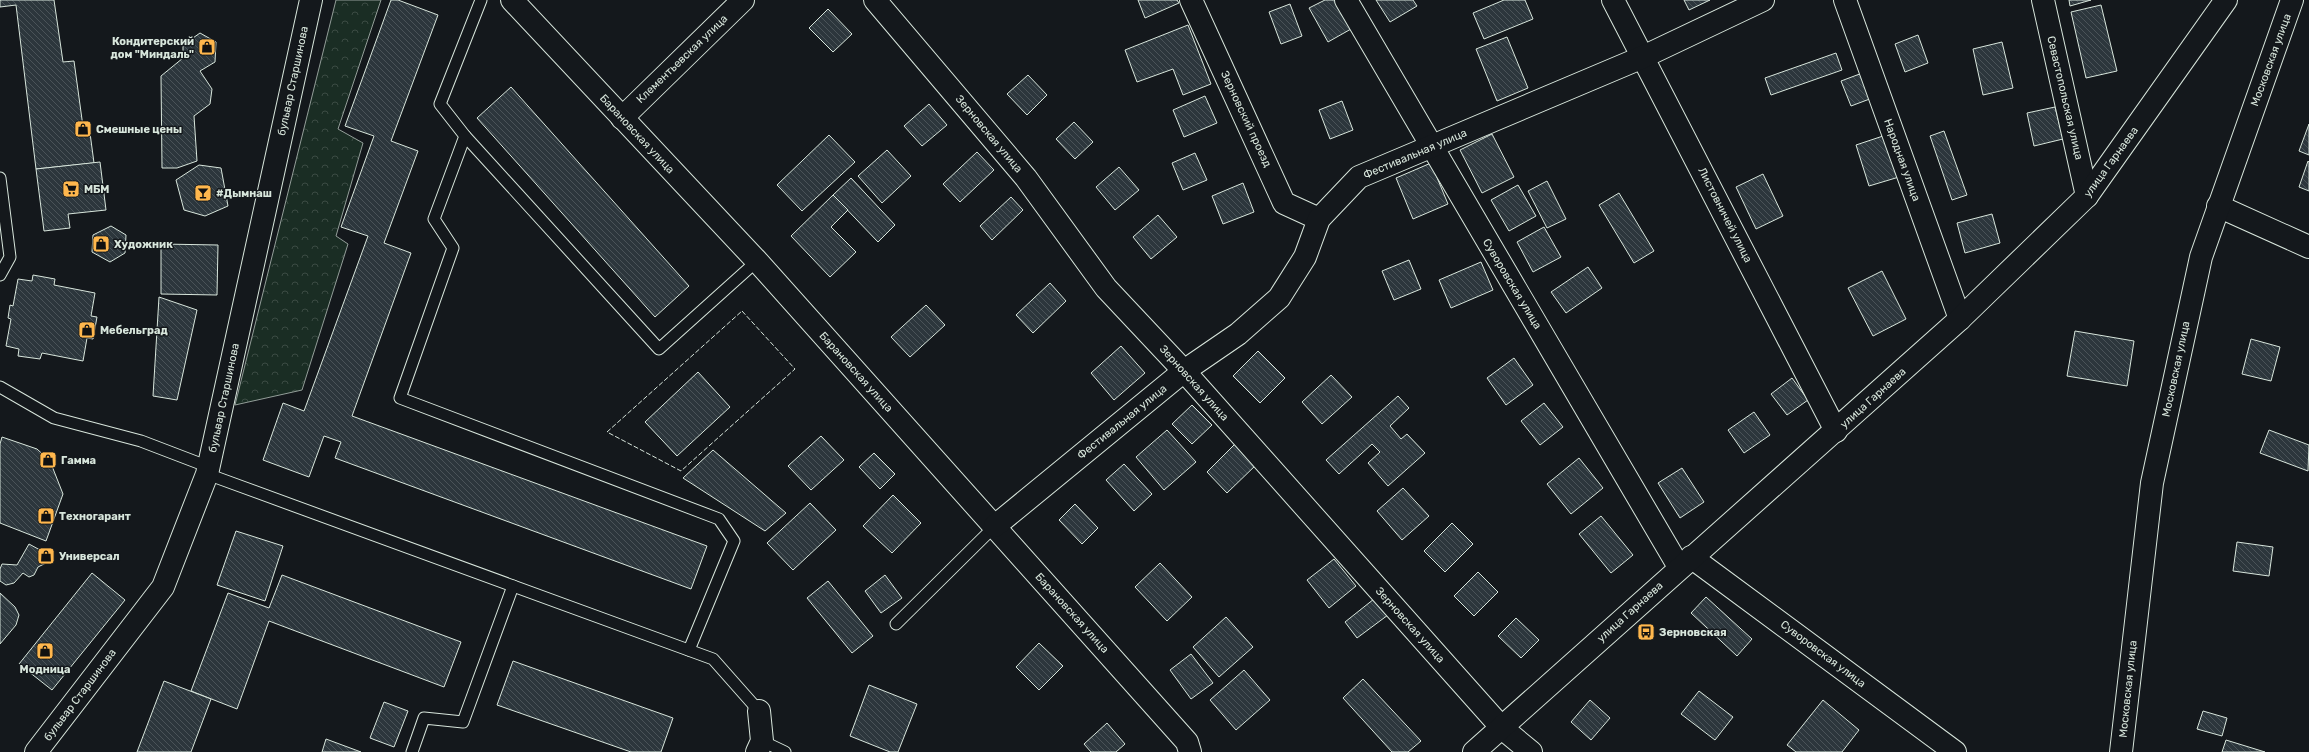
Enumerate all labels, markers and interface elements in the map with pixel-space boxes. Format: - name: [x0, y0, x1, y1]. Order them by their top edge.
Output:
- street label: Клементьевская улица: [634, 12, 730, 106]
- street label: Московская улица: [2248, 12, 2294, 108]
- street label: бульвар Старшинова: [275, 25, 311, 137]
- place label: Кондитерский дом "Миндаль": [111, 35, 194, 61]
- street label: Севастопольская улица: [2044, 35, 2086, 161]
- shop icon: Кондитерский дом "Миндаль": [197, 37, 217, 57]
- street label: Зерновский проезд: [1218, 69, 1274, 169]
- street label: Барановская улица: [597, 92, 677, 176]
- street label: Зерновская улица: [953, 93, 1025, 175]
- street label: Народная улица: [1881, 117, 1923, 203]
- shop icon: Смешные цены: [73, 119, 93, 139]
- place label: Смешные цены: [96, 123, 182, 136]
- street label: улица Гарнаева: [2081, 124, 2141, 200]
- street label: Фестивальная улица: [1361, 126, 1469, 182]
- street label: Листовничей улица: [1695, 165, 1755, 265]
- supermarket icon: МБМ: [61, 179, 81, 199]
- place label: МБМ: [84, 183, 109, 196]
- bar icon: #Дымнаш: [193, 183, 213, 203]
- place label: #Дымнаш: [216, 187, 272, 200]
- shop icon: Художник: [91, 234, 111, 254]
- street label: Суворовская улица: [1480, 236, 1544, 332]
- place label: Художник: [114, 238, 173, 251]
- shop icon: Мебельград: [77, 320, 97, 340]
- street label: Московская улица: [2159, 320, 2193, 418]
- place label: Мебельград: [100, 324, 168, 337]
- street label: Барановская улица: [817, 329, 895, 415]
- street label: бульвар Старшинова: [206, 342, 242, 454]
- street label: Зерновская улица: [1157, 343, 1231, 423]
- street label: улица Гарнаева: [1837, 365, 1909, 431]
- street label: Фестивальная улица: [1075, 382, 1169, 462]
- shop icon: Гамма: [38, 450, 58, 470]
- place label: Гамма: [61, 454, 96, 467]
- shop icon: Техногарант: [36, 506, 56, 526]
- place label: Техногарант: [59, 510, 131, 523]
- shop icon: Универсал: [36, 546, 56, 566]
- place label: Универсал: [59, 550, 120, 563]
- street label: Барановская улица: [1033, 570, 1111, 656]
- street label: улица Гарнаева: [1594, 579, 1666, 645]
- street label: Зерновская улица: [1373, 585, 1447, 665]
- street label: Суворовская улица: [1778, 618, 1868, 690]
- bus stop icon: Зерновская: [1636, 622, 1656, 642]
- place label: Зерновская: [1659, 626, 1727, 639]
- street label: Московская улица: [2116, 640, 2140, 738]
- shop icon: Модница: [35, 641, 55, 661]
- street label: бульвар Старшинова: [41, 646, 119, 744]
- place label: Модница: [20, 663, 70, 676]

